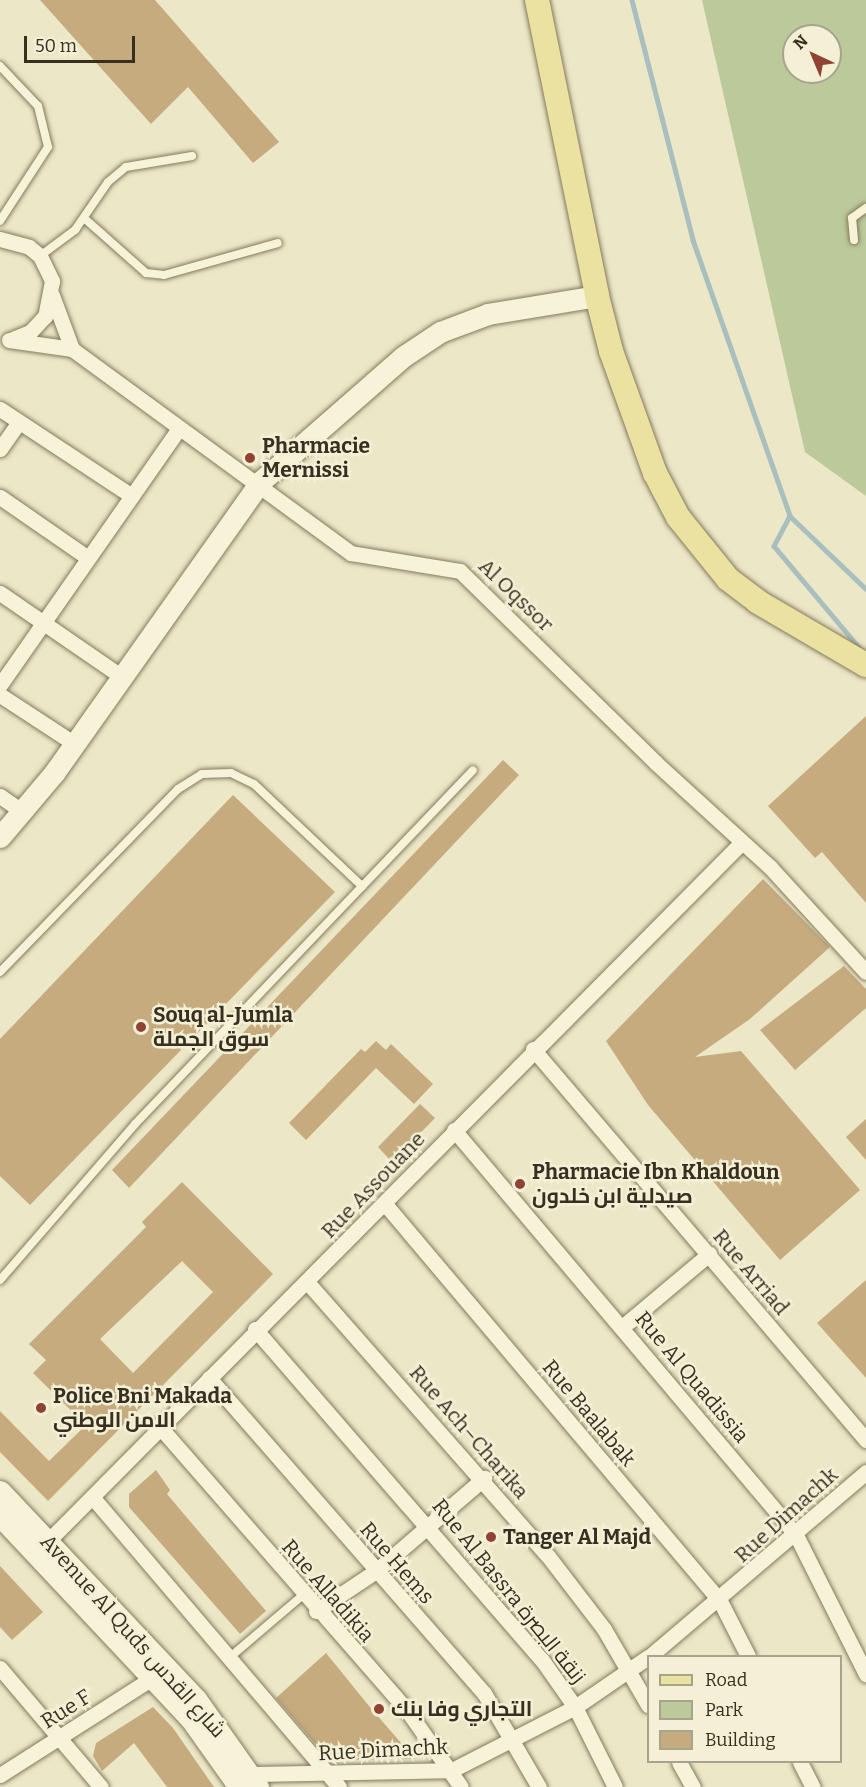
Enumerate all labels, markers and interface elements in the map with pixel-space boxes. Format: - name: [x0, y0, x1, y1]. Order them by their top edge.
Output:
- scale bar: [27, 24, 138, 62]
- north arrow: [782, 24, 842, 84]
- text: N: [789, 31, 812, 53]
- text: 50 m: [35, 35, 77, 57]
- place label: Pharmacie Mernissi: [262, 433, 370, 483]
- marker: Pharmacie Mernissi: [243, 451, 257, 465]
- street label: Al Oqssor: [473, 553, 559, 637]
- place label: Souq al-Jumla سوق الجملة: [153, 1002, 293, 1052]
- marker: Souq al-Jumla سوق الجملة: [134, 1020, 148, 1034]
- street label: Rue Assouane: [316, 1127, 430, 1243]
- place label: Pharmacie Ibn Khaldoun صيدلية ابن خلدون: [532, 1159, 779, 1209]
- marker: Pharmacie Ibn Khaldoun صيدلية ابن خلدون: [513, 1177, 527, 1191]
- street label: Rue Arriad: [708, 1224, 794, 1320]
- street label: Rue Al Quadissia: [630, 1306, 754, 1448]
- street label: Rue Baalabak: [537, 1355, 641, 1471]
- street label: Rue Ach–Charika: [404, 1360, 534, 1504]
- place label: Police Bni Makada الامن الوطني: [53, 1383, 232, 1433]
- marker: Police Bni Makada الامن الوطني: [34, 1401, 48, 1415]
- street label: Rue Dimachk: [729, 1462, 843, 1568]
- street label: Rue Al Bassra زنقة البصرة: [427, 1494, 591, 1688]
- street label: Rue Hems: [355, 1517, 439, 1609]
- place label: Tanger Al Majd: [503, 1524, 651, 1550]
- street label: Avenue Al Quds شارع القدس: [35, 1529, 231, 1743]
- marker: Tanger Al Majd: [484, 1530, 498, 1544]
- street label: Rue Alladikia: [277, 1535, 379, 1647]
- legend: [647, 1655, 842, 1763]
- text: Road: [705, 1669, 747, 1691]
- street label: Rue F: [36, 1684, 96, 1734]
- place label: التجاري وفا بنك: [391, 1696, 532, 1722]
- text: Park: [705, 1699, 743, 1721]
- marker: التجاري وفا بنك: [372, 1702, 386, 1716]
- text: Building: [705, 1729, 776, 1751]
- street label: Rue Dimachk: [317, 1734, 449, 1766]

